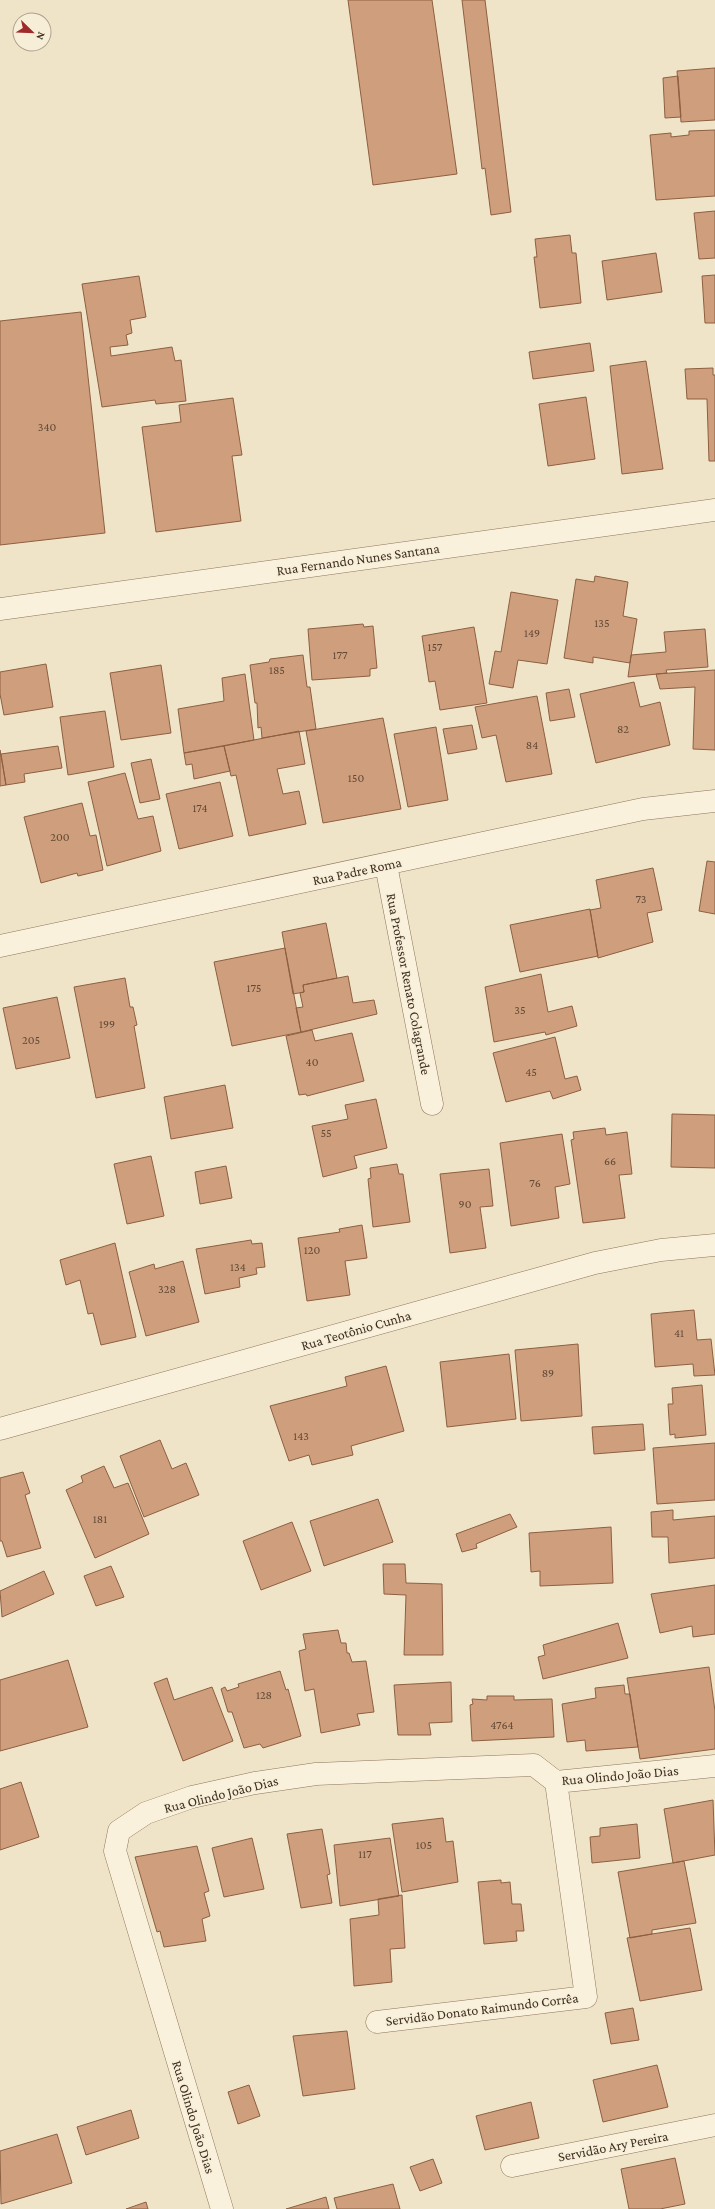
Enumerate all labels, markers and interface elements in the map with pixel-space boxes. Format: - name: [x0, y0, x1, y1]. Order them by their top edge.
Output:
- north arrow: [12, 12, 52, 52]
- text: N: [34, 30, 48, 42]
- house number: 340: [38, 420, 57, 434]
- street label: Rua Fernando Nunes Santana: [276, 540, 441, 578]
- house number: 135: [594, 616, 610, 630]
- house number: 149: [524, 626, 540, 640]
- house number: 157: [428, 640, 443, 654]
- house number: 177: [332, 648, 348, 662]
- house number: 185: [269, 663, 285, 677]
- house number: 82: [617, 722, 629, 736]
- house number: 84: [526, 738, 538, 752]
- house number: 150: [348, 771, 364, 785]
- house number: 174: [192, 801, 208, 815]
- house number: 200: [50, 830, 70, 844]
- street label: Rua Padre Roma: [311, 854, 403, 888]
- street label: Rua Professor Renato Colagrande: [384, 892, 434, 1076]
- house number: 73: [635, 892, 647, 906]
- house number: 175: [246, 981, 262, 995]
- house number: 35: [514, 1003, 526, 1017]
- house number: 199: [99, 1017, 115, 1031]
- house number: 205: [22, 1033, 40, 1047]
- house number: 40: [306, 1055, 319, 1069]
- house number: 45: [525, 1065, 537, 1079]
- house number: 55: [320, 1126, 332, 1140]
- house number: 66: [604, 1154, 616, 1168]
- house number: 76: [529, 1176, 541, 1190]
- house number: 90: [459, 1197, 472, 1211]
- house number: 120: [304, 1243, 320, 1257]
- house number: 134: [230, 1260, 246, 1274]
- house number: 328: [158, 1282, 176, 1296]
- street label: Rua Teotônio Cunha: [299, 1307, 413, 1353]
- house number: 41: [674, 1326, 684, 1340]
- house number: 89: [542, 1366, 554, 1380]
- house number: 143: [293, 1429, 309, 1443]
- house number: 181: [93, 1512, 107, 1526]
- house number: 128: [256, 1688, 272, 1702]
- house number: 4764: [490, 1718, 514, 1732]
- street label: Rua Olindo João Dias: [561, 1762, 679, 1788]
- street label: Rua Olindo João Dias: [162, 1772, 280, 1816]
- house number: 105: [416, 1838, 432, 1852]
- house number: 117: [358, 1847, 372, 1861]
- street label: Servidão Donato Raimundo Corrêa: [385, 1989, 580, 2029]
- street label: Rua Olindo João Dias: [169, 2059, 219, 2175]
- street label: Servidão Ary Pereira: [557, 2127, 670, 2165]

